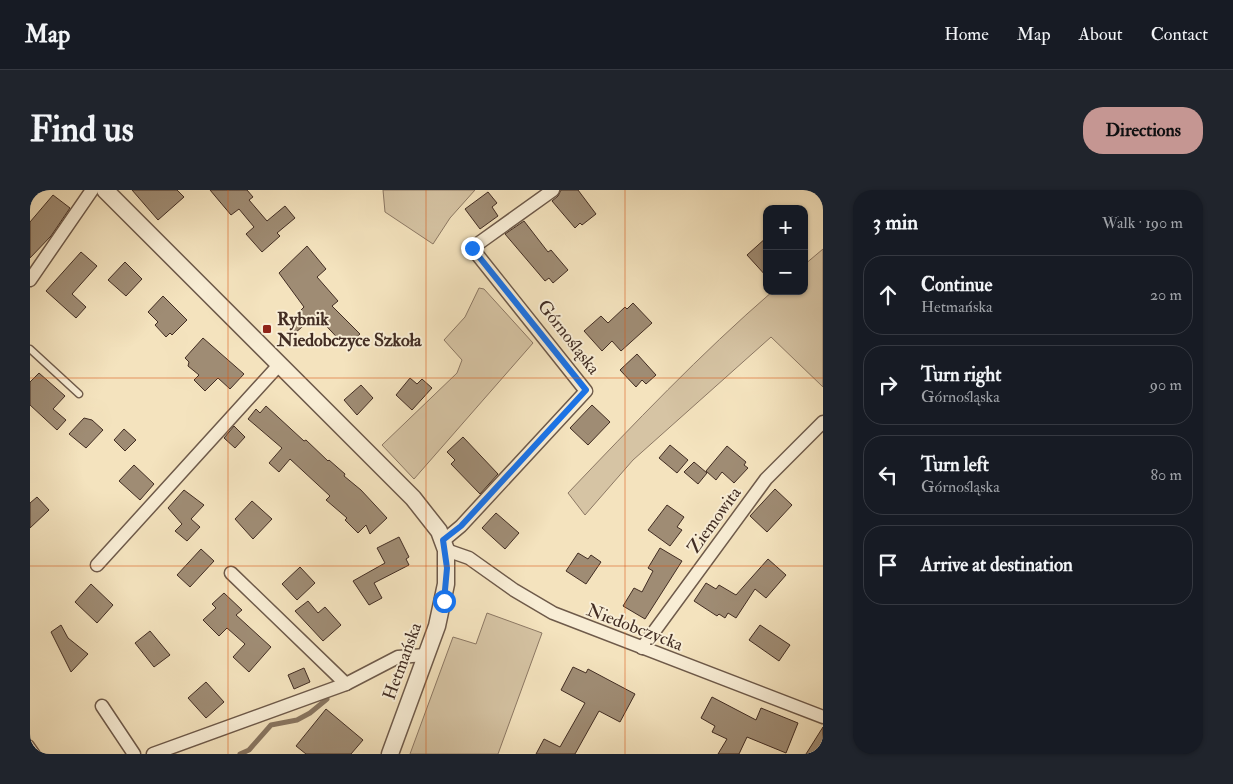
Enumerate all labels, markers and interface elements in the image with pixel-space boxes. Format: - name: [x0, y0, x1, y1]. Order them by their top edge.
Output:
- text: Map: [25, 19, 70, 50]
- text: Home: [944, 23, 989, 46]
- text: Map: [1017, 23, 1051, 46]
- text: About: [1079, 23, 1123, 46]
- text: Contact: [1151, 23, 1208, 46]
- button: Directions: [1083, 107, 1203, 154]
- text: Find us: [30, 108, 134, 152]
- map controls: [763, 205, 808, 295]
- button: +: [763, 205, 808, 250]
- text: 3 min: [873, 209, 918, 236]
- text: Walk · 190 m: [1102, 213, 1183, 233]
- route end: [461, 237, 484, 260]
- button: −: [763, 250, 808, 295]
- text: Continue: [921, 273, 992, 297]
- icon: ahead: [874, 281, 902, 309]
- text: 20 m: [1150, 285, 1182, 305]
- street label: Górnośląska: [532, 295, 605, 380]
- text: Hetmańska: [921, 297, 993, 317]
- place label: Rybnik Niedobczyce Szkoła: [276, 308, 422, 352]
- marker: Rybnik Niedobczyce Szkoła: [261, 323, 273, 335]
- text: Turn right: [921, 363, 1001, 387]
- icon: right: [874, 371, 902, 399]
- text: 90 m: [1150, 375, 1182, 395]
- text: Górnośląska: [921, 387, 1000, 407]
- text: Turn left: [921, 453, 989, 477]
- icon: left: [874, 461, 902, 489]
- text: 80 m: [1151, 465, 1182, 485]
- text: Górnośląska: [921, 477, 1000, 497]
- street label: Ziemowita: [682, 482, 747, 558]
- icon: arrive: [874, 551, 902, 579]
- text: Arrive at destination: [921, 553, 1073, 577]
- route start: [433, 590, 456, 613]
- street label: Niedobczycka: [583, 599, 687, 657]
- street label: Hetmańska: [378, 619, 427, 703]

